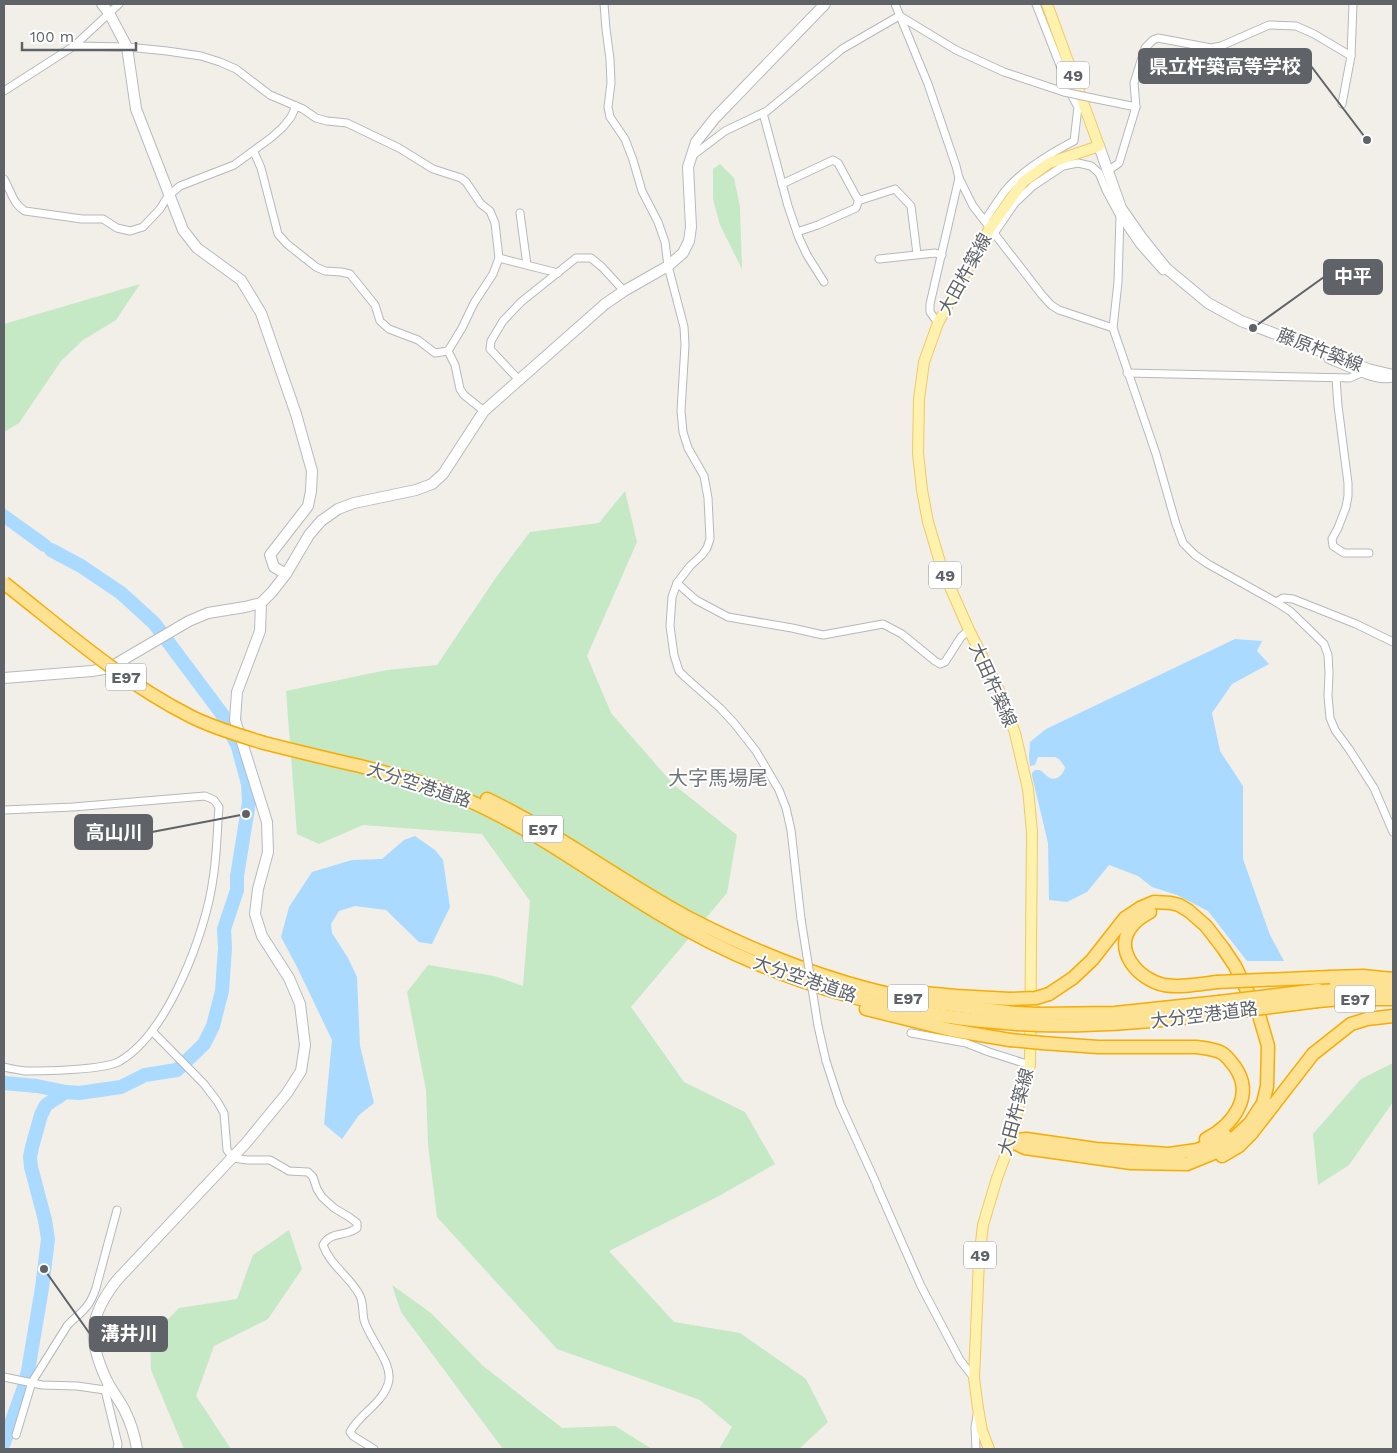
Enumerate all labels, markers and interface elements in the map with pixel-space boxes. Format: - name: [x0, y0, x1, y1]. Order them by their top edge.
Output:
- scale bar: [22, 20, 136, 52]
- text: 100 m: [30, 28, 74, 46]
- callout: 県立杵築高等学校: [1139, 49, 1311, 83]
- text: 県立杵築高等学校: [1149, 55, 1301, 78]
- road number: 49: [1057, 62, 1089, 88]
- street label: 大田杵築線: [934, 229, 996, 318]
- callout: 中平: [1324, 260, 1382, 294]
- text: 中平: [1334, 265, 1372, 288]
- street label: 藤原杵築線: [1274, 324, 1366, 375]
- road number: 49: [929, 562, 961, 588]
- street label: 大田杵築線: [966, 639, 1021, 730]
- road number: E97: [106, 664, 146, 690]
- street label: 大分空港道路: [365, 758, 474, 811]
- district label: 大字馬場尾: [668, 766, 768, 790]
- callout: 高山川: [75, 815, 152, 849]
- road number: E97: [523, 816, 563, 842]
- text: 高山川: [85, 821, 143, 844]
- street label: 大分空港道路: [751, 951, 860, 1006]
- road number: E97: [888, 984, 928, 1011]
- road number: E97: [1335, 986, 1375, 1012]
- street label: 大分空港道路: [1149, 998, 1259, 1032]
- street label: 大田杵築線: [994, 1066, 1037, 1158]
- road number: 49: [964, 1242, 996, 1268]
- callout: 溝井川: [90, 1317, 167, 1351]
- text: 溝井川: [100, 1322, 158, 1345]

